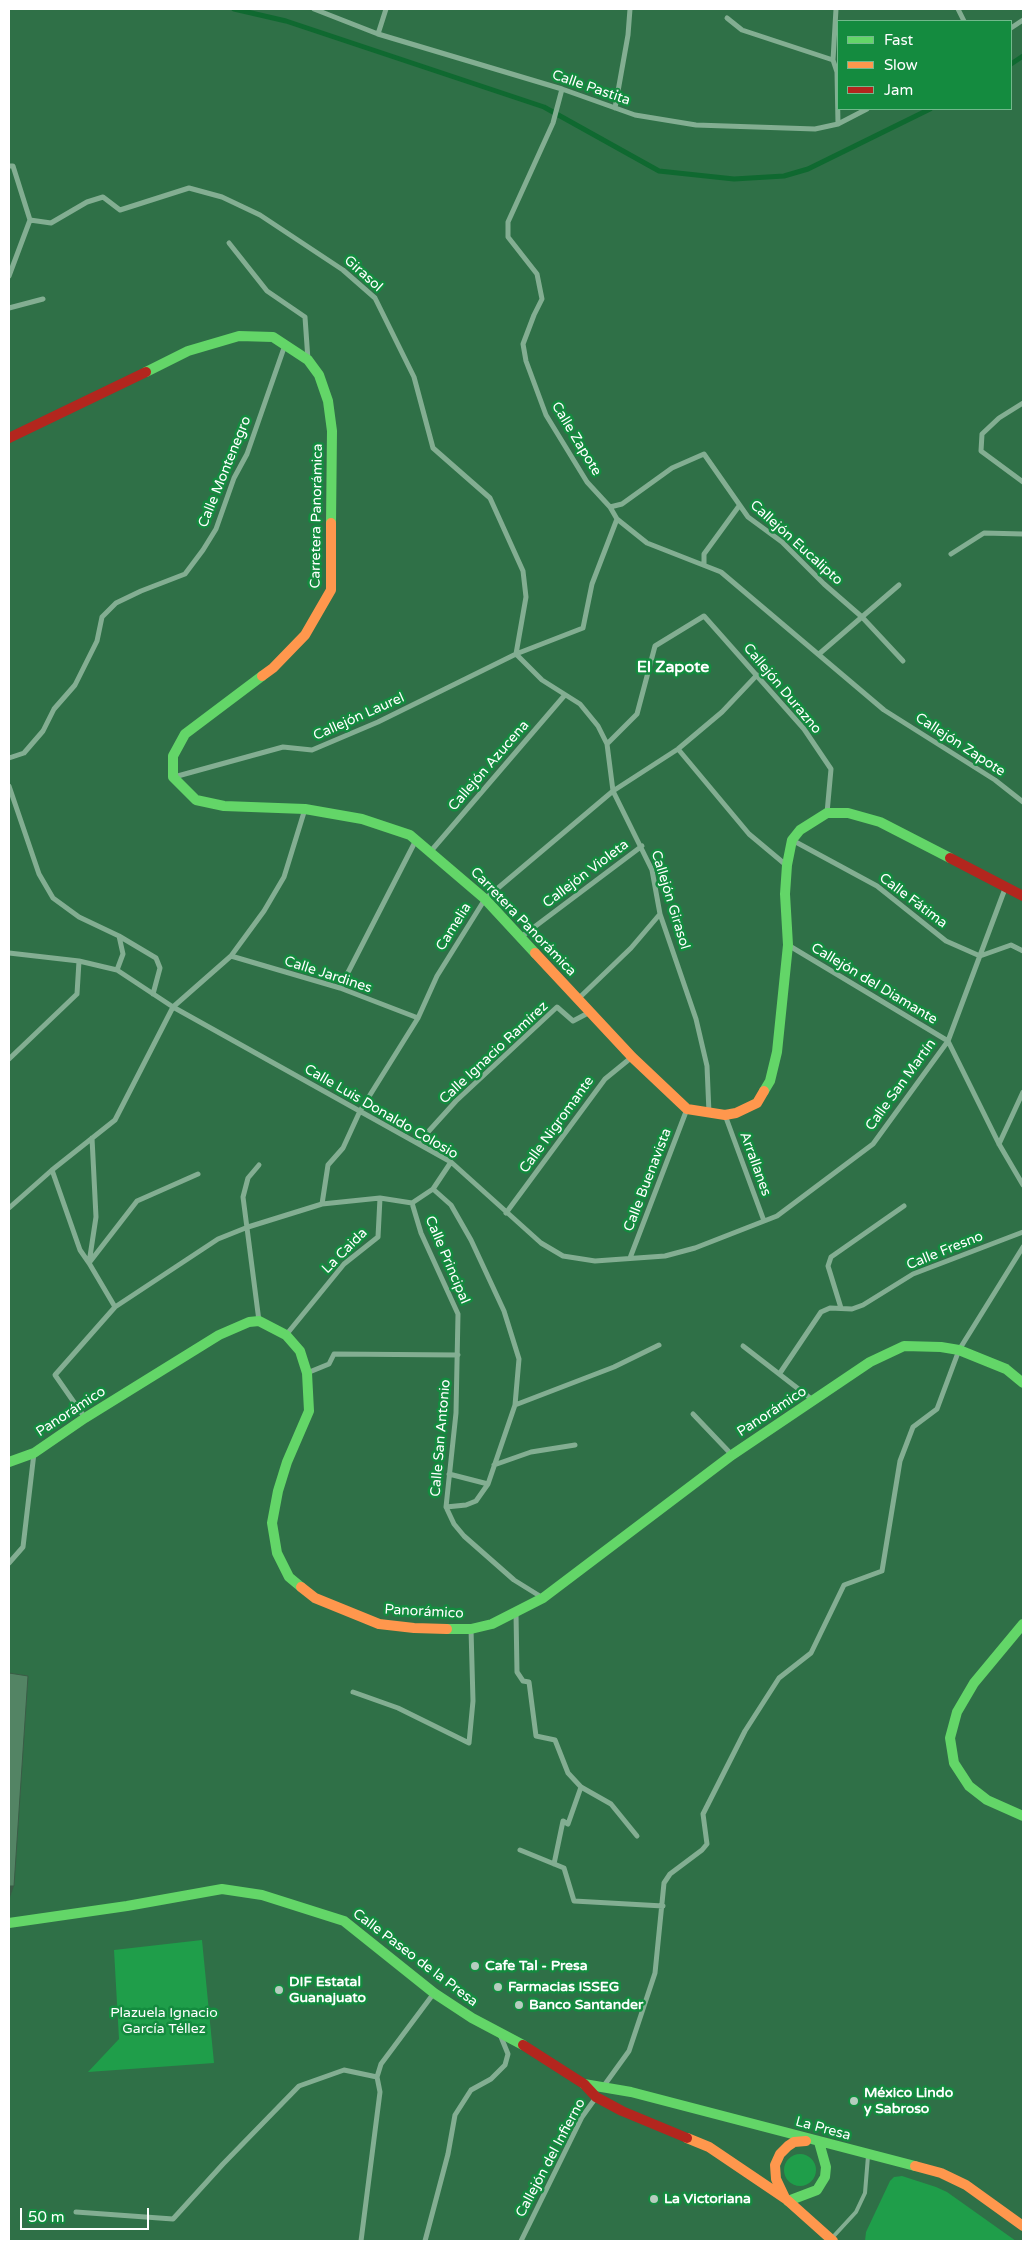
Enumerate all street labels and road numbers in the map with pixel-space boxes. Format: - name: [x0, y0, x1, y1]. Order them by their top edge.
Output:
- street label: Calle Pastita: [550, 67, 632, 109]
- street label: Girasol: [340, 252, 386, 296]
- street label: Calle Zapote: [547, 399, 605, 479]
- street label: Calle Montenegro: [195, 414, 255, 530]
- street label: Carretera Panorámica: [307, 443, 327, 589]
- street label: Callejón Eucalipto: [746, 497, 846, 589]
- street label: Callejón Durazno: [739, 640, 825, 738]
- street label: Callejón Laurel: [311, 689, 407, 745]
- street label: Callejón Zapote: [912, 710, 1008, 780]
- street label: Callejón Azucena: [445, 717, 533, 815]
- street label: Callejón Violeta: [540, 836, 632, 912]
- street label: Callejón Girasol: [647, 848, 693, 952]
- street label: Carretera Panorámica: [467, 864, 579, 980]
- street label: Calle Fátima: [876, 870, 950, 932]
- street label: Camelia: [433, 900, 475, 954]
- street label: Callejón del Diamante: [808, 940, 940, 1028]
- street label: Calle Jardines: [282, 953, 374, 997]
- street label: Calle Ignacio Ramírez: [436, 998, 552, 1108]
- street label: Calle San Martín: [862, 1036, 940, 1134]
- street label: Calle Luis Donaldo Colosio: [301, 1061, 461, 1163]
- street label: Calle Nigromante: [516, 1073, 598, 1177]
- street label: Calle Buenavista: [621, 1126, 675, 1234]
- street label: Arrallanes: [736, 1130, 774, 1198]
- street label: Calle Principal: [421, 1213, 473, 1307]
- street label: La Caida: [319, 1225, 371, 1277]
- street label: Calle Fresno: [904, 1228, 986, 1274]
- street label: Calle San Antonio: [427, 1379, 455, 1497]
- street label: Panorámico: [33, 1383, 109, 1441]
- street label: Panorámico: [734, 1383, 810, 1441]
- street label: Panorámico: [384, 1602, 464, 1622]
- street label: Calle Paseo de la Presa: [349, 1905, 481, 2011]
- street label: Callejón del Infierno: [513, 2096, 589, 2220]
- street label: La Presa: [794, 2114, 852, 2144]

